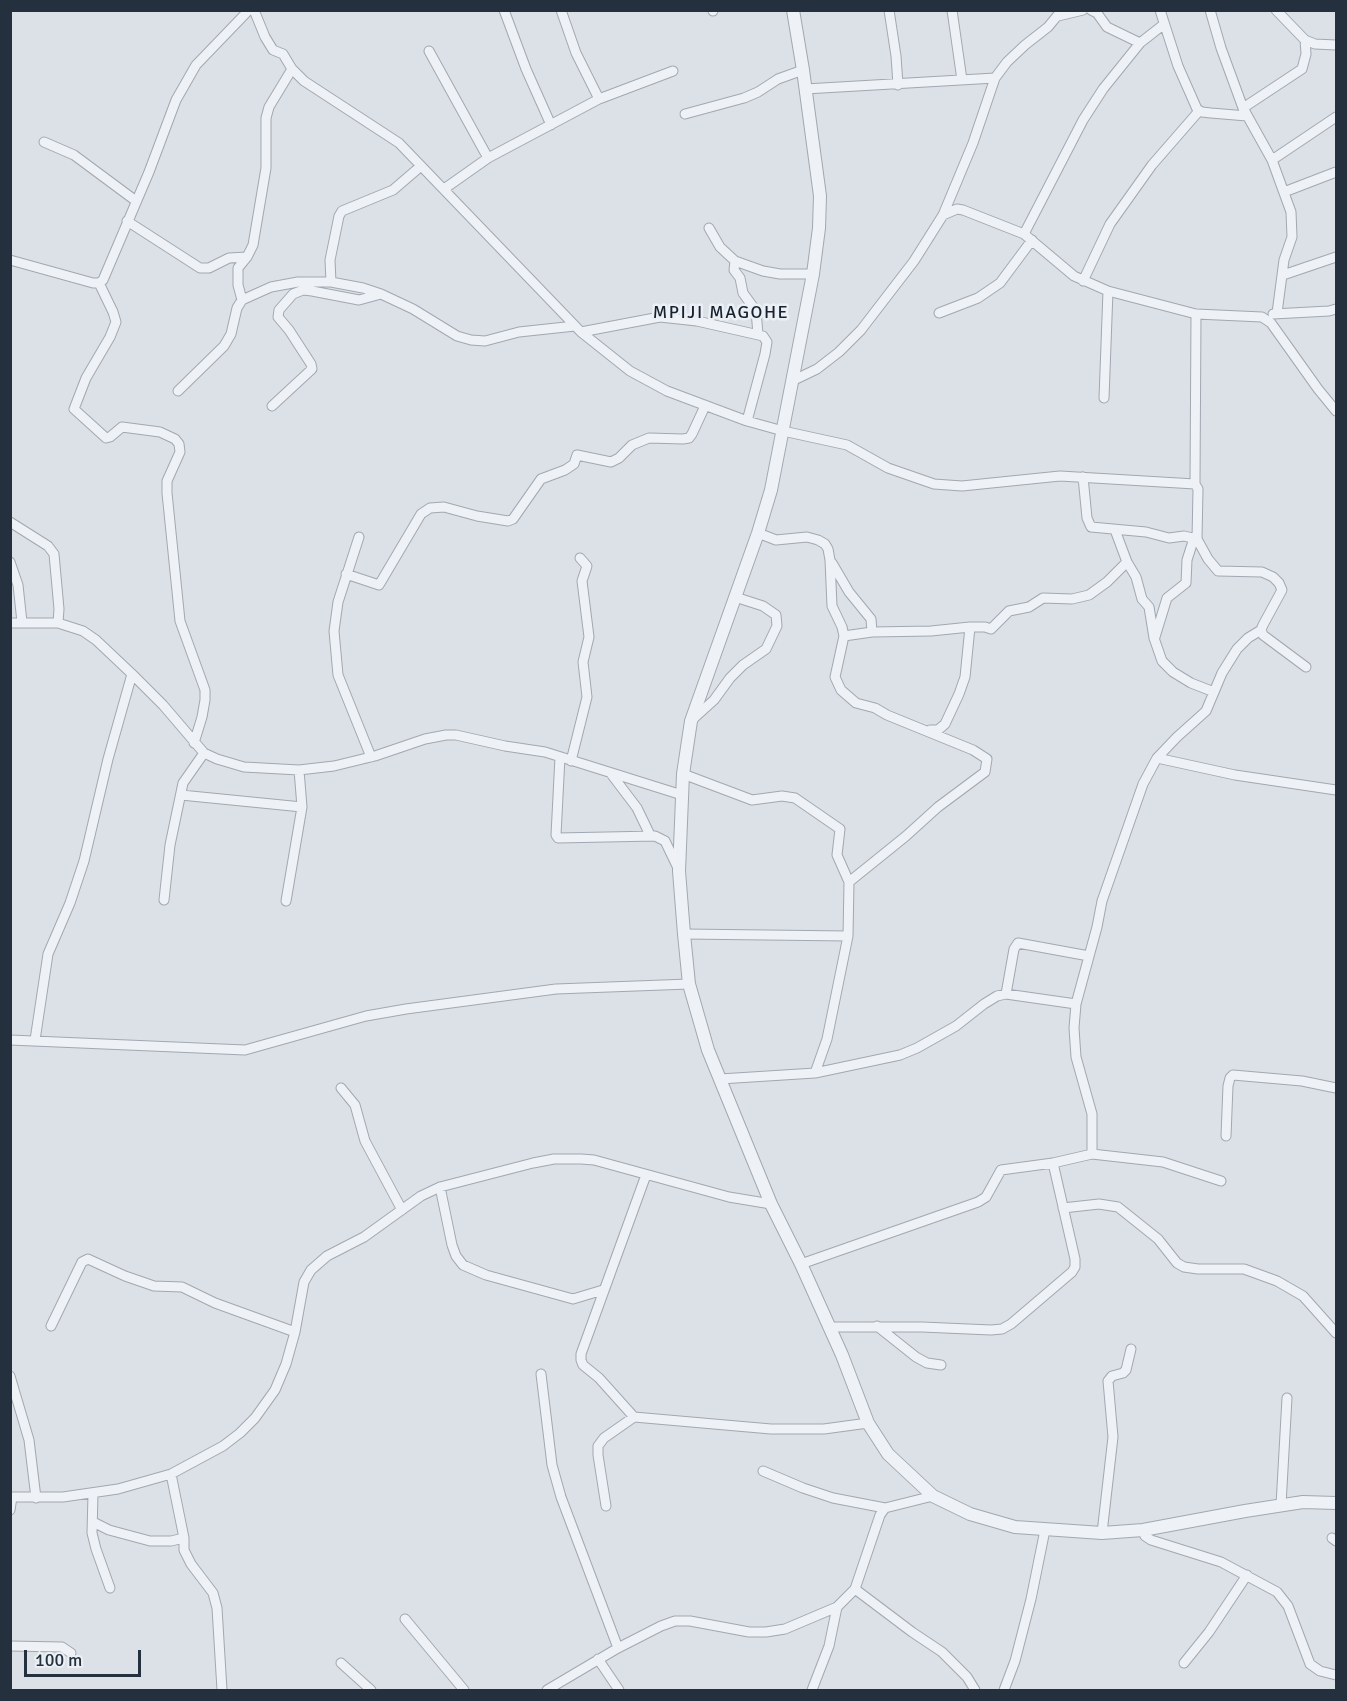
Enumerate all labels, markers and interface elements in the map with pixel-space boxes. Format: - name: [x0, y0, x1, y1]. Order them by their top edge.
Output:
- district label: MPIJI MAGOHE: [653, 302, 789, 324]
- scale bar: [27, 1638, 144, 1676]
- text: 100 m: [35, 1649, 82, 1671]

